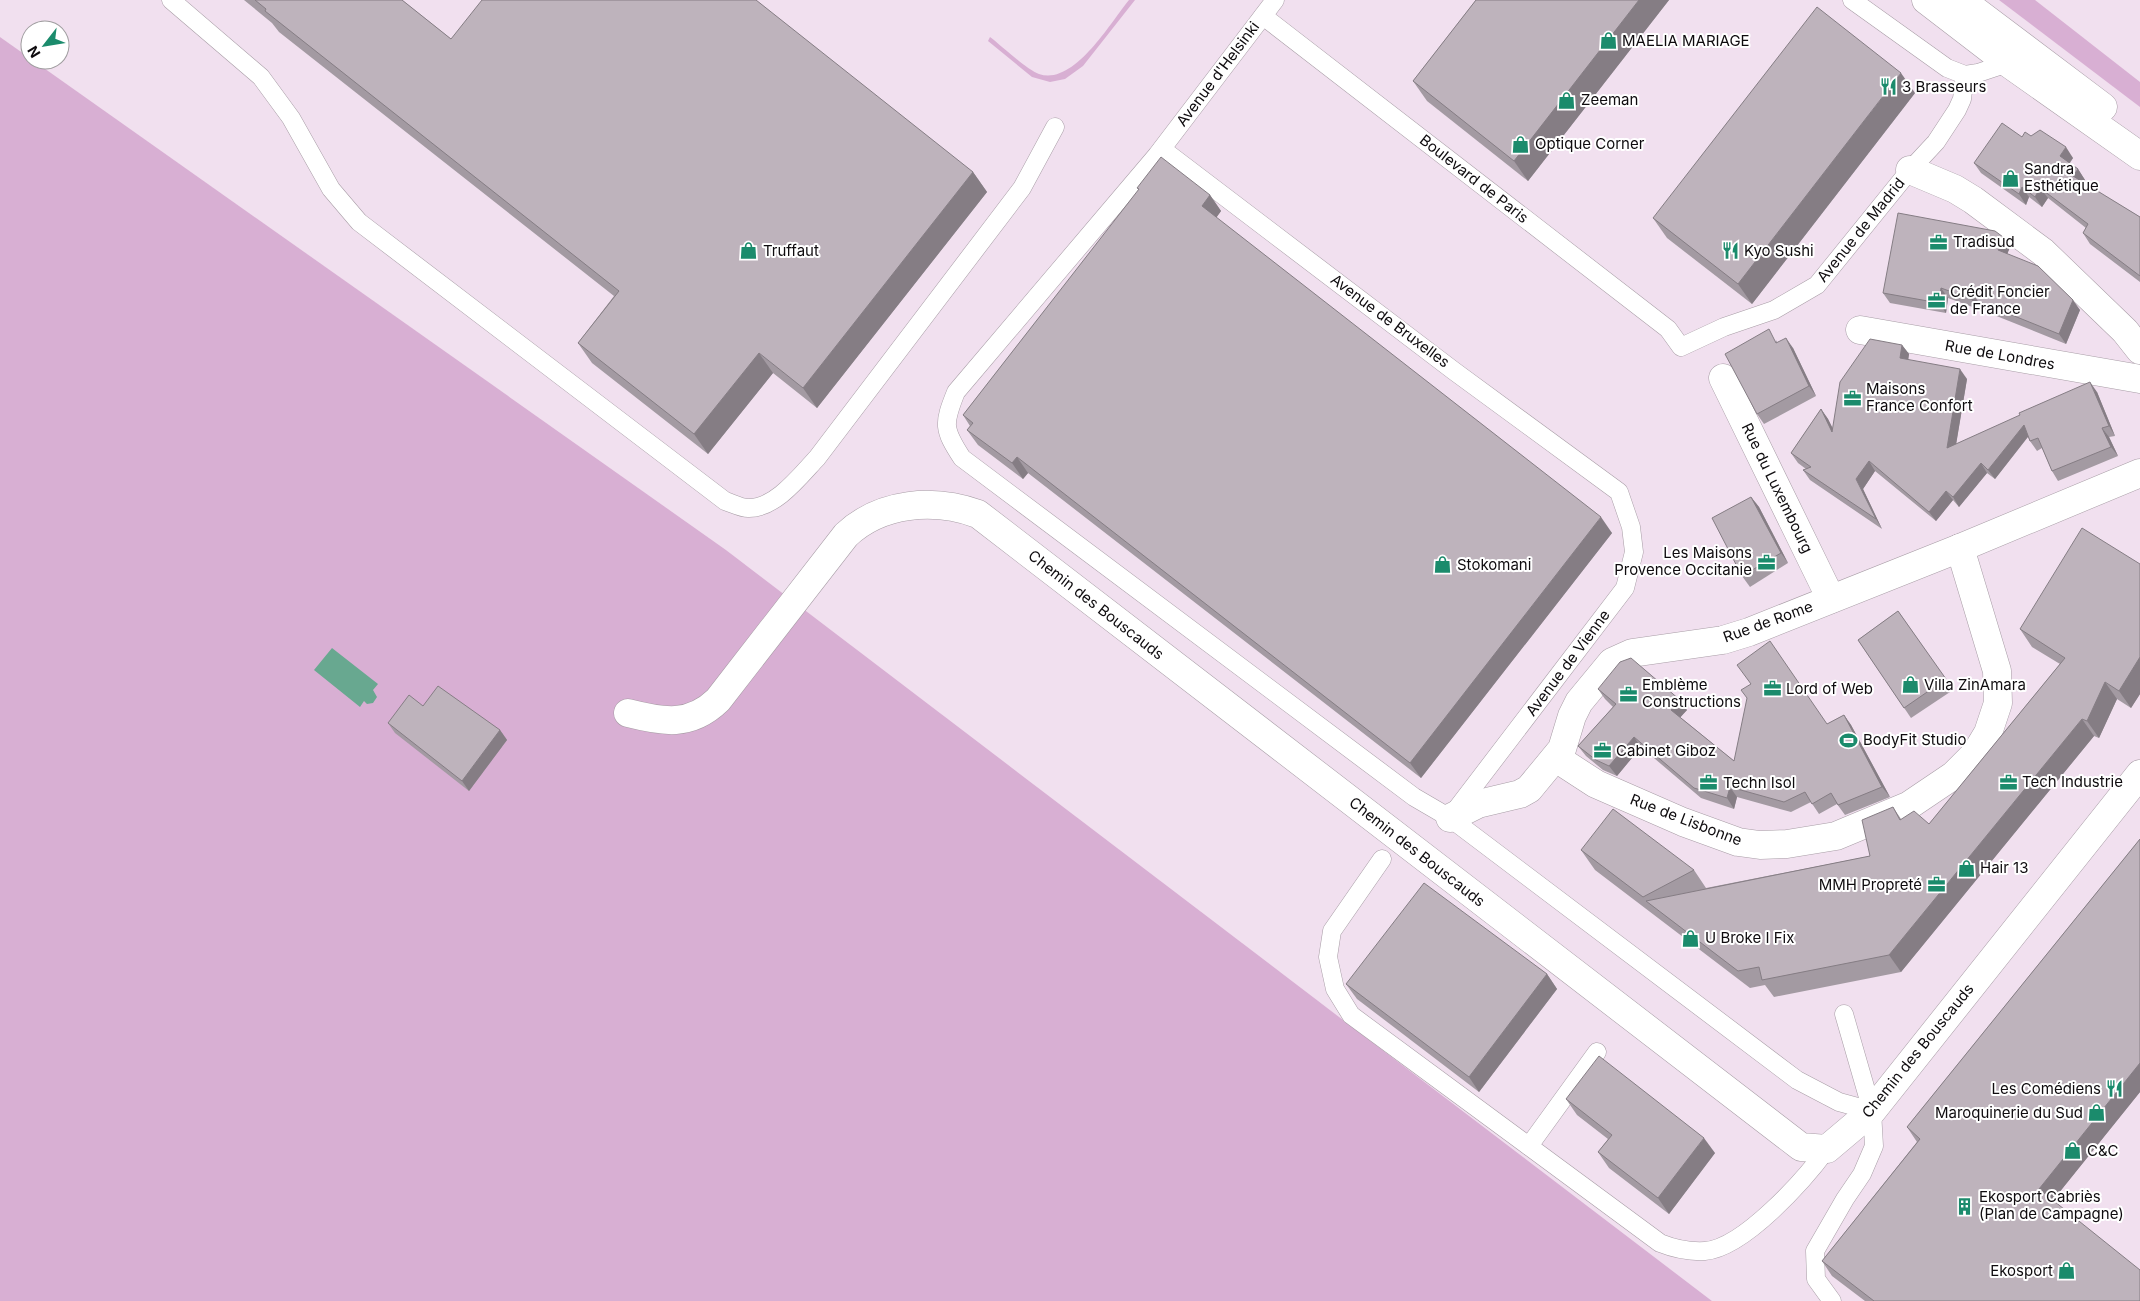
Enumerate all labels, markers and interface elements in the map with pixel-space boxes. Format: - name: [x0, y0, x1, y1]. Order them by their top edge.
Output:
- street label: Avenue d'Helsinki: [1172, 18, 1263, 130]
- north arrow: [20, 20, 70, 70]
- shop icon: MAELIA MARIAGE: [1598, 31, 1618, 51]
- place label: MAELIA MARIAGE: [1622, 31, 1750, 50]
- text: N: [23, 43, 43, 61]
- restaurant icon: 3 Brasseurs: [1878, 77, 1898, 97]
- place label: 3 Brasseurs: [1902, 77, 1986, 96]
- shop icon: Zeeman: [1557, 90, 1577, 110]
- place label: Zeeman: [1581, 90, 1638, 109]
- street label: Boulevard de Paris: [1416, 130, 1533, 227]
- shop icon: Optique Corner: [1511, 134, 1531, 154]
- place label: Optique Corner: [1535, 134, 1645, 153]
- place label: Sandra Esthétique: [2024, 159, 2099, 195]
- shop icon: Sandra Esthétique: [2000, 168, 2020, 188]
- street label: Avenue de Madrid: [1813, 174, 1909, 286]
- office icon: Tradisud: [1929, 232, 1949, 252]
- place label: Tradisud: [1953, 232, 2015, 251]
- shop icon: Truffaut: [739, 241, 759, 261]
- place label: Truffaut: [763, 241, 819, 260]
- restaurant icon: Kyo Sushi: [1720, 241, 1740, 261]
- place label: Kyo Sushi: [1744, 241, 1814, 260]
- street label: Avenue de Bruxelles: [1327, 270, 1454, 372]
- place label: Crédit Foncier de France: [1950, 282, 2050, 318]
- office icon: Crédit Foncier de France: [1926, 291, 1946, 311]
- street label: Rue de Londres: [1944, 335, 2057, 374]
- place label: Maisons France Confort: [1866, 379, 1973, 415]
- office icon: Maisons France Confort: [1842, 388, 1862, 408]
- street label: Rue du Luxembourg: [1738, 420, 1817, 556]
- place label: Les Maisons Provence Occitanie: [1614, 543, 1752, 579]
- street label: Chemin des Bouscauds: [1025, 546, 1168, 664]
- office icon: Les Maisons Provence Occitanie: [1756, 552, 1776, 572]
- shop icon: Stokomani: [1433, 555, 1453, 575]
- place label: Stokomani: [1457, 555, 1531, 574]
- street label: Rue de Rome: [1720, 597, 1815, 647]
- street label: Avenue de Vienne: [1521, 606, 1614, 720]
- place label: Emblème Constructions: [1642, 675, 1741, 711]
- shop icon: Villa ZinAmara: [1900, 675, 1920, 695]
- place label: Villa ZinAmara: [1924, 675, 2026, 694]
- office icon: Lord of Web: [1762, 679, 1782, 699]
- place label: Lord of Web: [1786, 679, 1873, 698]
- office icon: Emblème Constructions: [1618, 684, 1638, 704]
- sports icon: BodyFit Studio: [1839, 730, 1859, 750]
- place label: BodyFit Studio: [1863, 730, 1966, 749]
- office icon: Cabinet Giboz: [1592, 741, 1612, 761]
- place label: Cabinet Giboz: [1616, 741, 1716, 760]
- office icon: Tech Industrie: [1998, 772, 2018, 792]
- place label: Tech Industrie: [2022, 772, 2123, 791]
- office icon: Techn Isol: [1699, 773, 1719, 793]
- place label: Techn Isol: [1723, 773, 1795, 792]
- street label: Rue de Lisbonne: [1628, 789, 1745, 850]
- street label: Chemin des Bouscauds: [1346, 793, 1489, 911]
- shop icon: Hair 13: [1956, 858, 1976, 878]
- place label: Hair 13: [1980, 858, 2028, 877]
- place label: MMH Propreté: [1819, 875, 1922, 894]
- office icon: MMH Propreté: [1926, 875, 1946, 895]
- shop icon: U Broke I Fix: [1681, 928, 1701, 948]
- place label: U Broke I Fix: [1705, 928, 1794, 947]
- street label: Chemin des Bouscauds: [1858, 980, 1978, 1122]
- place label: Les Comédiens: [1991, 1079, 2101, 1098]
- restaurant icon: Les Comédiens: [2105, 1079, 2125, 1099]
- place label: Maroquinerie du Sud: [1935, 1103, 2083, 1122]
- shop icon: Maroquinerie du Sud: [2087, 1103, 2107, 1123]
- shop icon: C&C: [2063, 1141, 2083, 1161]
- place label: C&C: [2087, 1141, 2119, 1160]
- place label: Ekosport Cabriès (Plan de Campagne): [1979, 1187, 2124, 1223]
- building icon: Ekosport Cabriès (Plan de Campagne): [1955, 1196, 1975, 1216]
- place label: Ekosport: [1990, 1261, 2053, 1280]
- shop icon: Ekosport: [2057, 1261, 2077, 1281]

